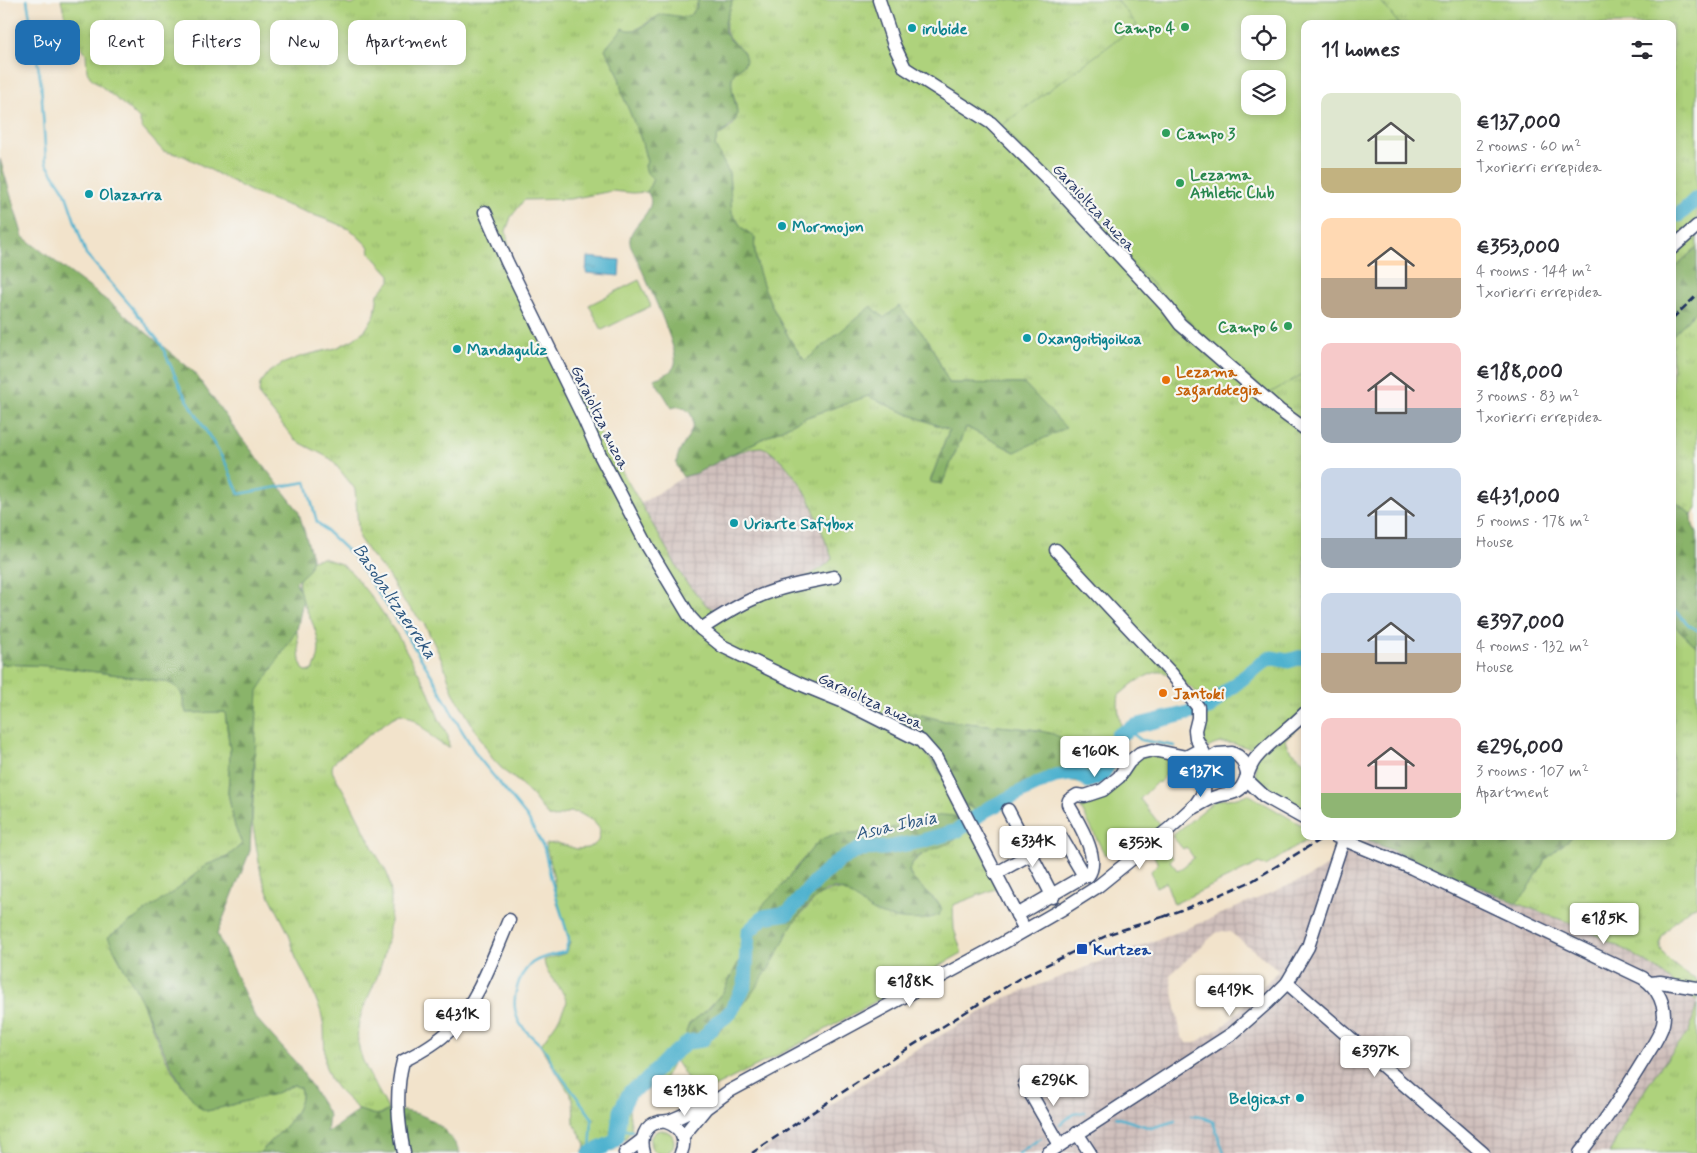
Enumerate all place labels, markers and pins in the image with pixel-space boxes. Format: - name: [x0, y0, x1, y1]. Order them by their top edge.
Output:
- place label: Campo 4: [1114, 18, 1176, 39]
- place label: irubide: [922, 19, 967, 40]
- marker: Campo 4: [1179, 21, 1191, 33]
- marker: irubide: [906, 22, 918, 34]
- place label: Campo 3: [1176, 124, 1236, 145]
- marker: Campo 3: [1160, 127, 1172, 139]
- place label: Lezama Athletic Club: [1190, 165, 1274, 204]
- marker: Lezama Athletic Club: [1174, 177, 1186, 189]
- place label: Olazarra: [99, 185, 162, 206]
- marker: Olazarra: [83, 188, 95, 200]
- place label: Mormojon: [792, 217, 864, 238]
- marker: Mormojon: [776, 220, 788, 232]
- place label: Campo 6: [1218, 317, 1278, 338]
- marker: Campo 6: [1282, 320, 1294, 332]
- place label: Oxangoitigoikoa: [1037, 329, 1142, 352]
- marker: Oxangoitigoikoa: [1021, 332, 1033, 344]
- place label: Mandaguliz: [467, 340, 548, 362]
- marker: Mandaguliz: [451, 343, 463, 355]
- place label: Lezama sagardotegia: [1175, 362, 1262, 403]
- marker: Lezama sagardotegia: [1160, 374, 1172, 386]
- place label: Uriarte Safybox: [744, 514, 854, 535]
- marker: Uriarte Safybox: [728, 517, 740, 529]
- place label: Jantoki: [1173, 684, 1225, 705]
- marker: Jantoki: [1157, 687, 1169, 699]
- pin: €160K: [1060, 736, 1130, 778]
- pin: €137K: [1166, 756, 1236, 798]
- pin: €334K: [998, 826, 1068, 868]
- pin: €353K: [1105, 828, 1175, 870]
- pin: €185K: [1569, 902, 1639, 945]
- place label: Kurtzea: [1093, 940, 1151, 961]
- marker: Kurtzea: [1075, 942, 1089, 956]
- pin: €188K: [875, 966, 945, 1008]
- pin: €419K: [1195, 974, 1265, 1017]
- pin: €431K: [422, 998, 492, 1041]
- pin: €397K: [1340, 1036, 1410, 1078]
- pin: €296K: [1019, 1064, 1089, 1107]
- pin: €138K: [650, 1074, 720, 1117]
- place label: Belgicast: [1229, 1089, 1291, 1112]
- marker: Belgicast: [1294, 1092, 1306, 1104]

